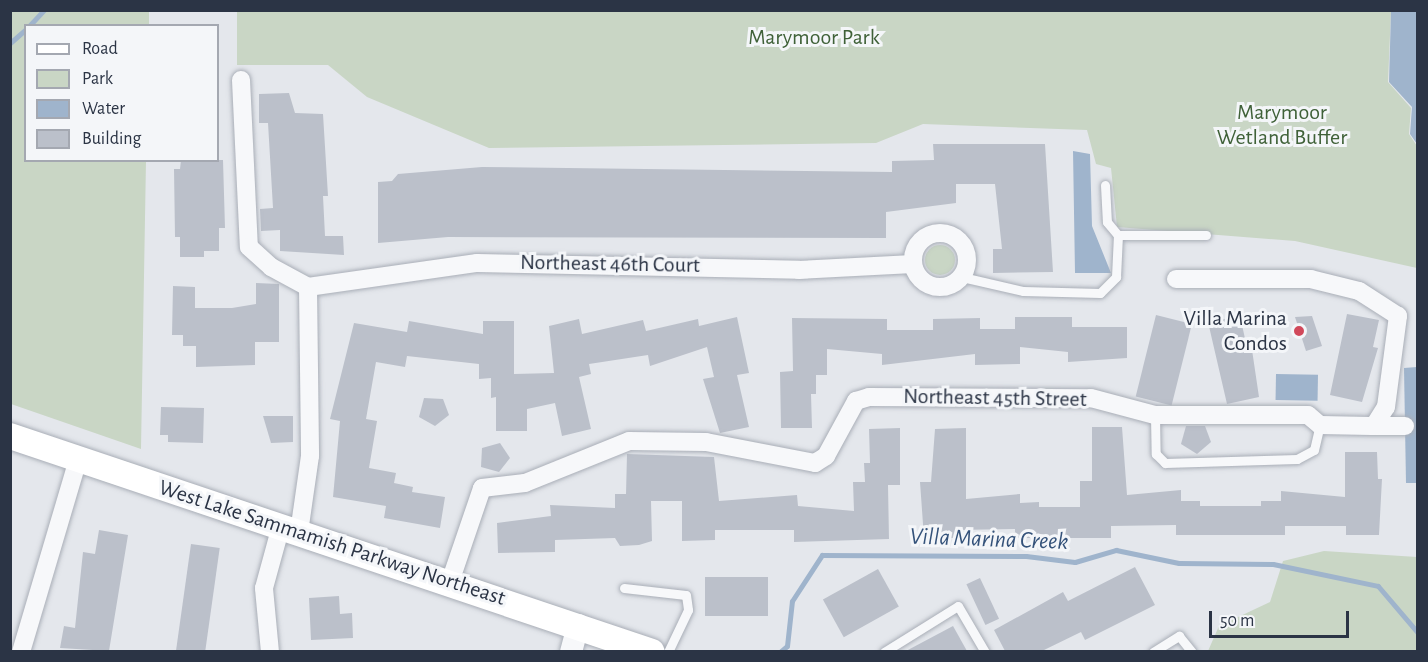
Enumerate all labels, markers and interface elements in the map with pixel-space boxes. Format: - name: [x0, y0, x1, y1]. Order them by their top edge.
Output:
- legend: [24, 24, 219, 162]
- park label: Marymoor Park: [748, 25, 880, 51]
- text: Road: [82, 40, 118, 58]
- text: Park: [82, 70, 113, 88]
- park label: Marymoor Wetland Buffer: [1217, 99, 1347, 150]
- text: Water: [82, 100, 125, 118]
- text: Building: [82, 130, 141, 148]
- street label: Northeast 46th Court: [520, 249, 700, 279]
- place label: Villa Marina Condos: [1184, 305, 1287, 356]
- marker: Villa Marina Condos: [1292, 324, 1306, 338]
- street label: Northeast 45th Street: [903, 383, 1087, 413]
- street label: West Lake Sammamish Parkway Northeast: [155, 474, 509, 612]
- water label: Villa Marina Creek: [909, 523, 1069, 557]
- scale bar: [1212, 599, 1352, 637]
- text: 50 m: [1220, 612, 1254, 630]

